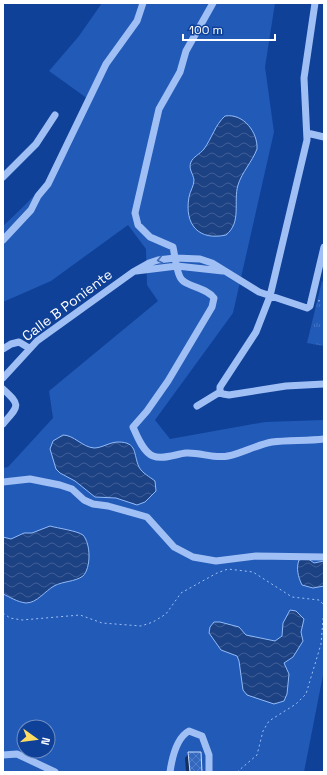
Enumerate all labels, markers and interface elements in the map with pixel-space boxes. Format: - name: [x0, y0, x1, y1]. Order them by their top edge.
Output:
- scale bar: [183, 16, 275, 42]
- text: 100 m: [189, 22, 223, 38]
- one-way arrow: [157, 256, 163, 264]
- street label: Calle B Poniente: [18, 265, 116, 345]
- north arrow: [16, 719, 56, 759]
- text: N: [38, 736, 53, 747]

